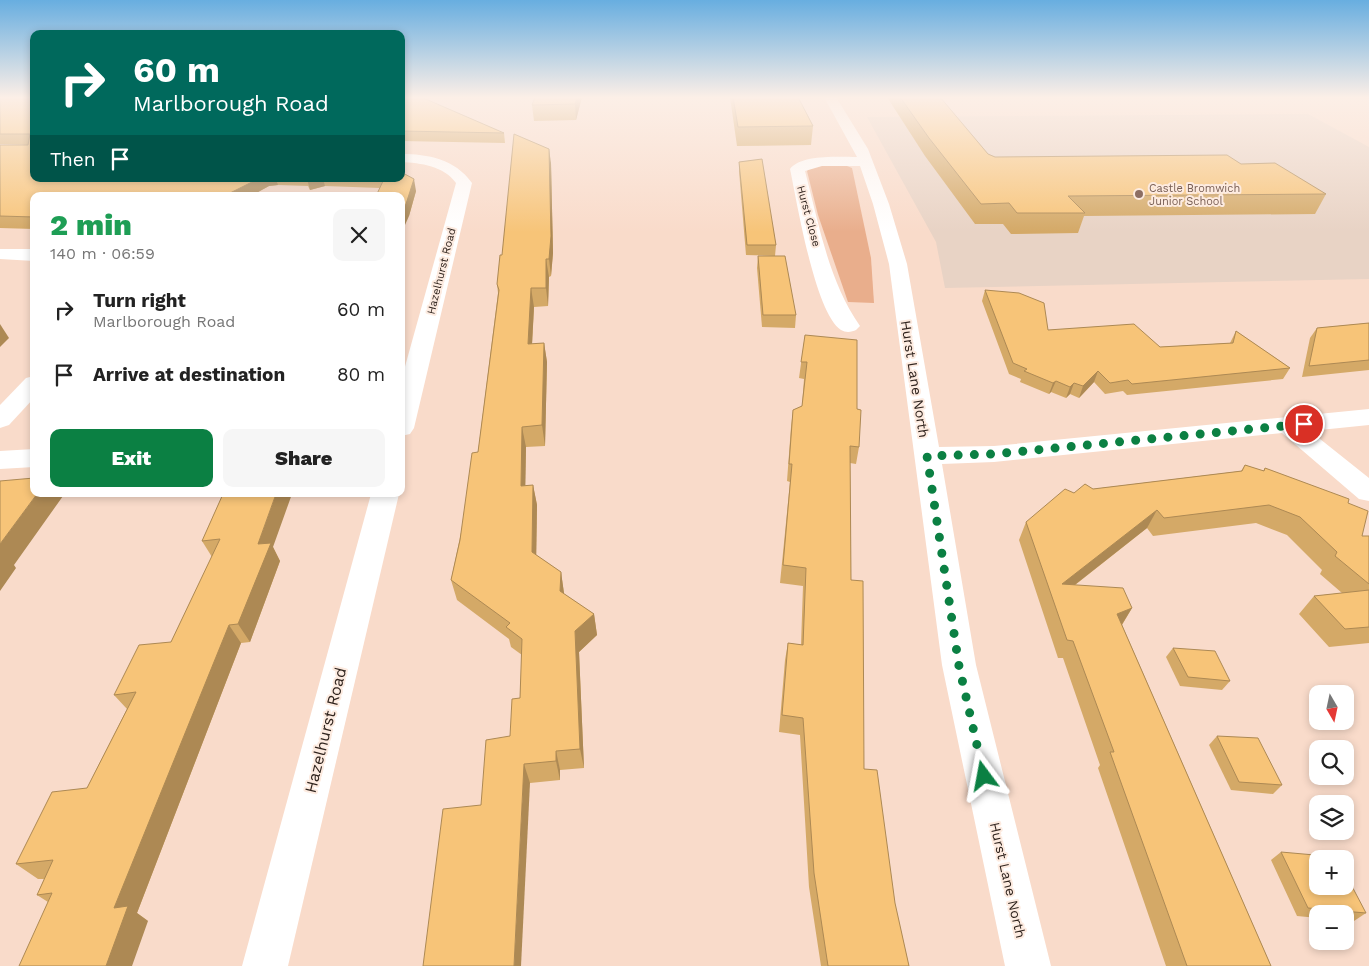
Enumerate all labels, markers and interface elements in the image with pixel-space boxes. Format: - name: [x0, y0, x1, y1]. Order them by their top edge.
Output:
- text: 60 m: [133, 49, 220, 91]
- icon: right: [50, 50, 115, 115]
- text: Marlborough Road: [133, 91, 329, 116]
- icon: arrive: [106, 145, 134, 173]
- text: Then: [50, 148, 96, 171]
- place label: Castle Bromwich Junior School: [1149, 182, 1240, 208]
- street label: Hurst Close: [794, 184, 823, 248]
- marker: Castle Bromwich Junior School: [1133, 188, 1145, 200]
- text: 2 min: [50, 207, 132, 242]
- button: close: [333, 209, 385, 261]
- street label: Hazelhurst Road: [424, 227, 459, 316]
- text: 140 m · 06:59: [50, 244, 155, 263]
- text: Turn right: [93, 289, 186, 312]
- icon: right: [50, 296, 78, 324]
- text: 60 m: [337, 298, 385, 321]
- text: Marlborough Road: [93, 312, 235, 331]
- street label: Hurst Lane North: [898, 319, 932, 439]
- icon: arrive: [50, 361, 78, 389]
- text: Arrive at destination: [93, 363, 285, 386]
- text: 80 m: [337, 363, 385, 386]
- pin: [1283, 403, 1325, 445]
- icon: arrive: [1290, 410, 1318, 438]
- button: Exit: [50, 429, 213, 487]
- button: Share: [223, 429, 385, 487]
- street label: Hazelhurst Road: [301, 665, 350, 795]
- north arrow: [1309, 685, 1354, 730]
- map controls: [1309, 685, 1354, 950]
- button: search: [1309, 740, 1354, 785]
- position arrow: [957, 749, 1009, 801]
- button: layers: [1309, 795, 1354, 840]
- street label: Hurst Lane North: [987, 820, 1029, 940]
- button: +: [1309, 850, 1354, 895]
- button: −: [1309, 905, 1354, 950]

